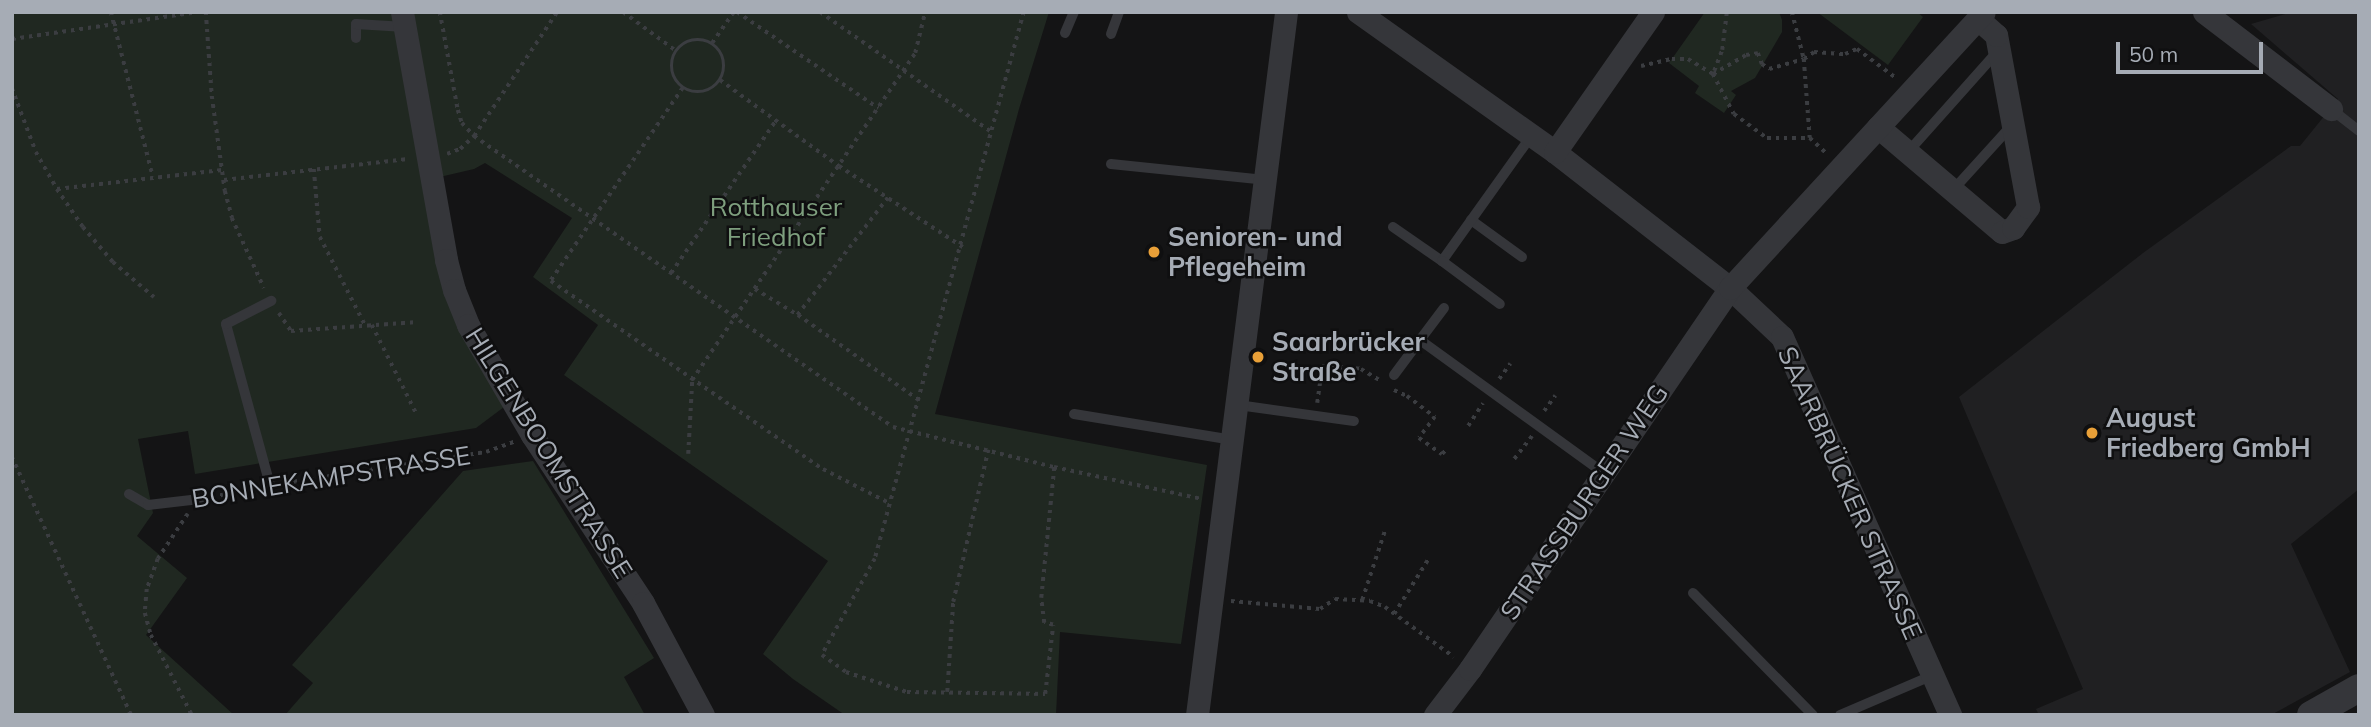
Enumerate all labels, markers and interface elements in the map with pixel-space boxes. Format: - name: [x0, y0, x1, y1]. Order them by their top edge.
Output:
- scale bar: [2119, 28, 2266, 72]
- text: 50 m: [2129, 41, 2178, 67]
- park label: Rotthauser Friedhof: [710, 191, 842, 252]
- place label: Senioren- und Pflegeheim: [1168, 221, 1343, 282]
- marker: Senioren- und Pflegeheim: [1146, 244, 1162, 260]
- street label: HILGENBOOMSTRASSE: [459, 322, 639, 584]
- place label: Saarbrücker Straße: [1272, 326, 1425, 388]
- street label: SAARBRÜCKER STRASSE: [1771, 342, 1929, 644]
- marker: Saarbrücker Straße: [1250, 349, 1266, 365]
- street label: STRASSBURGER WEG: [1494, 378, 1674, 626]
- place label: August Friedberg GmbH: [2106, 402, 2311, 464]
- marker: August Friedberg GmbH: [2084, 425, 2100, 441]
- street label: BONNEKAMPSTRASSE: [189, 440, 473, 514]

